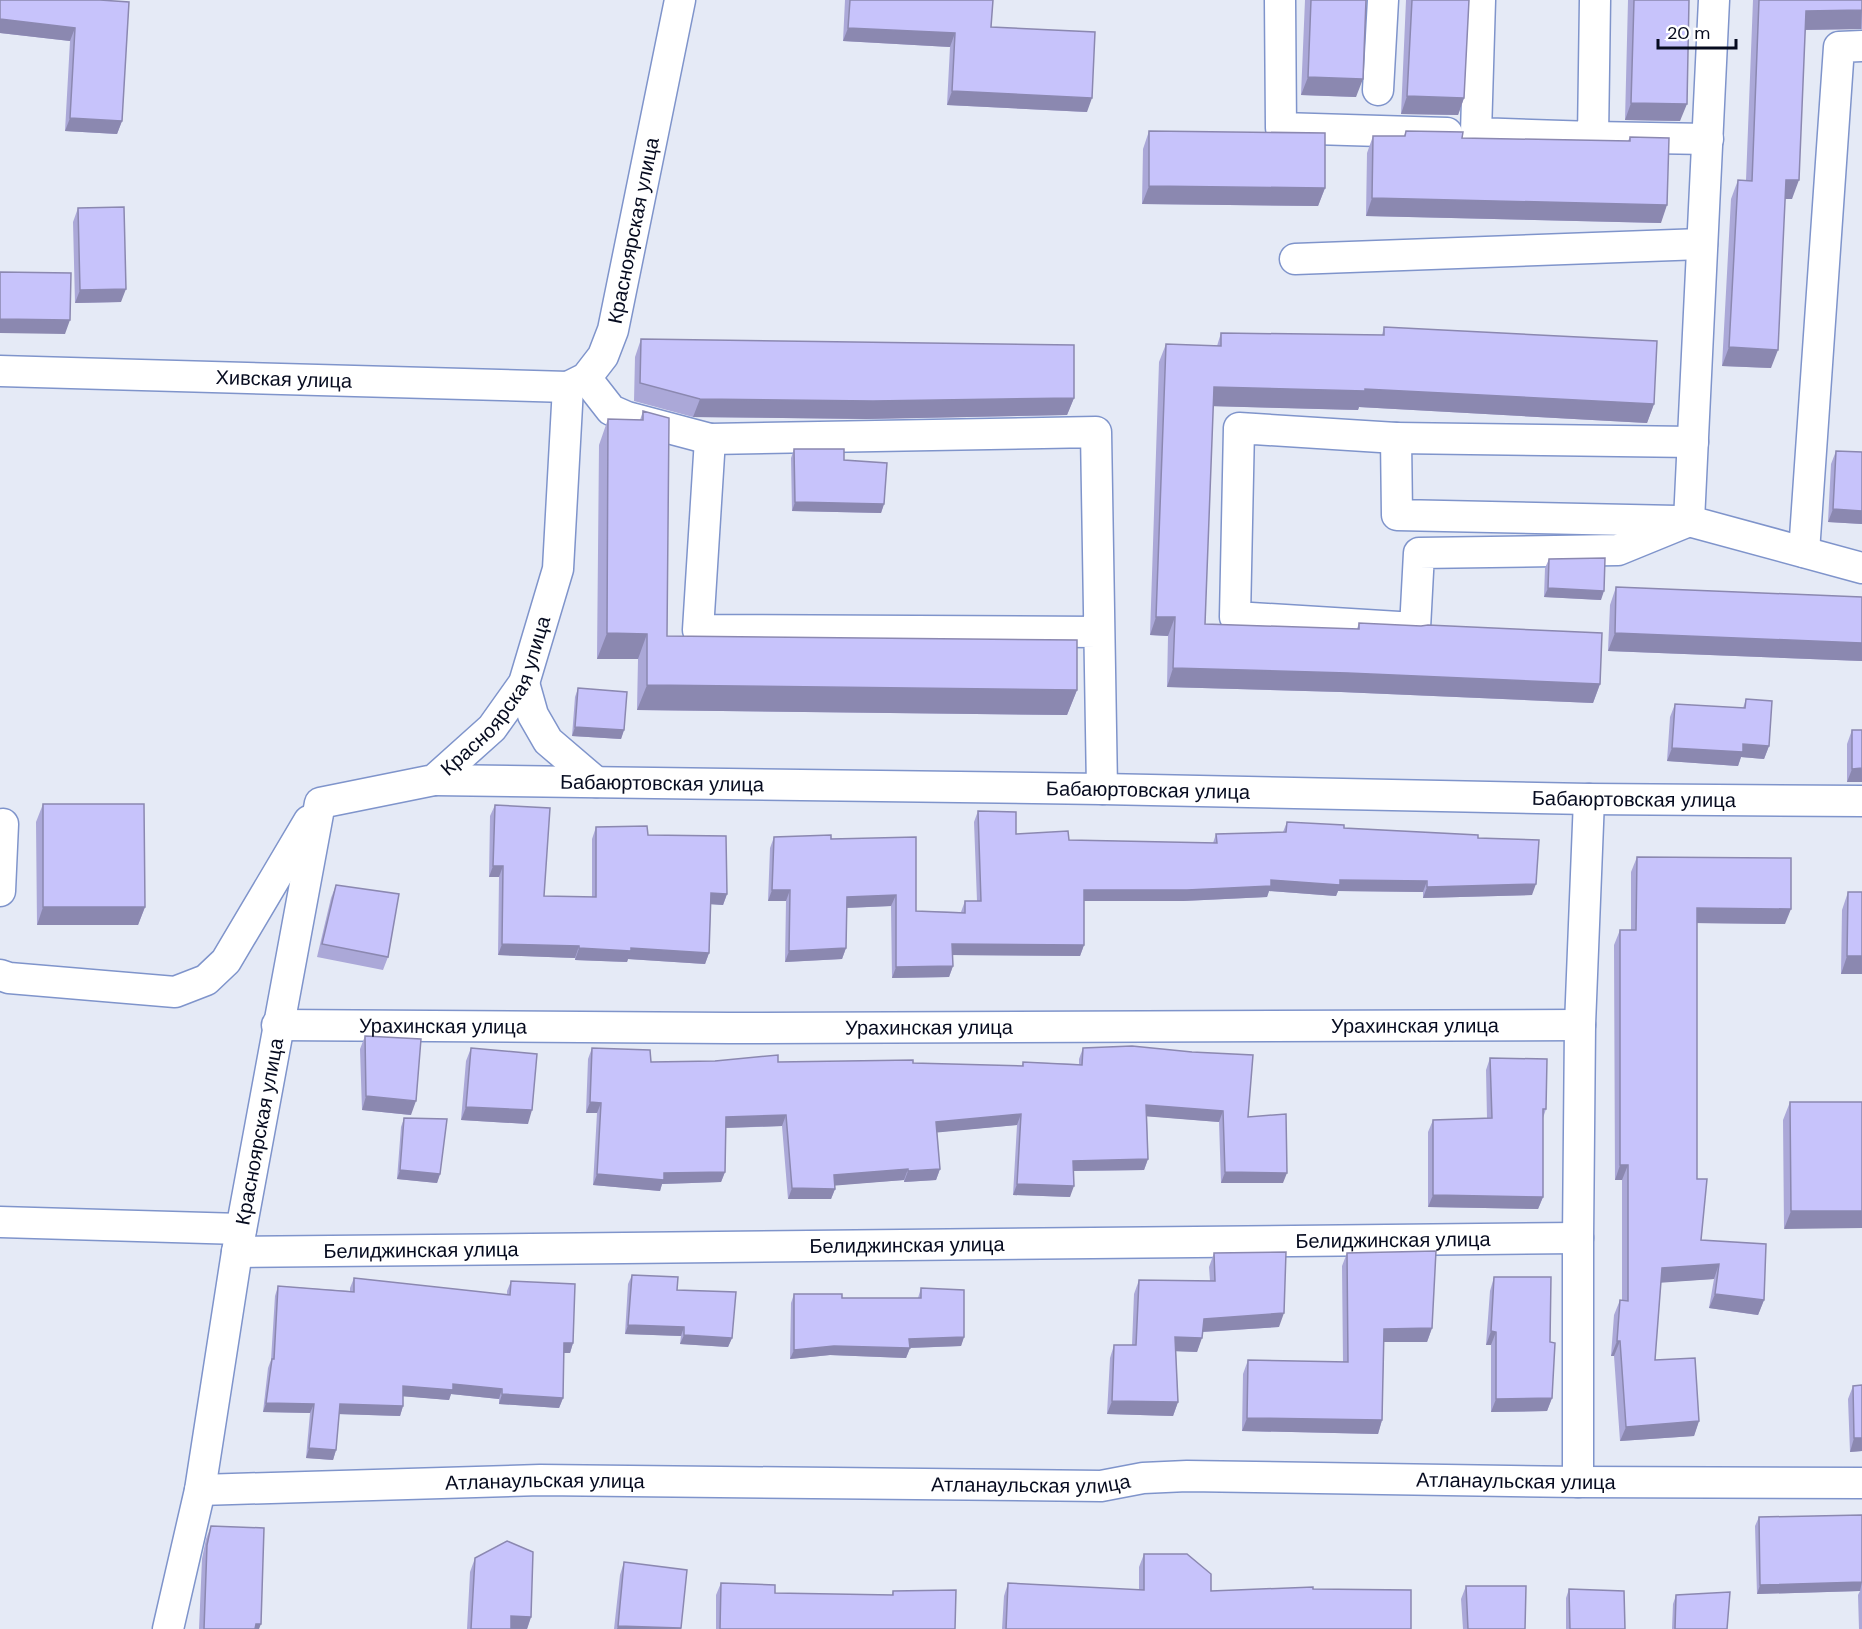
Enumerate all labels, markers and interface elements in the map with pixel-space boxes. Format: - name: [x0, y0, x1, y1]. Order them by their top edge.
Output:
- scale bar: [1658, 12, 1736, 50]
- text: 20 m: [1667, 21, 1710, 45]
- street label: Красноярская улица: [602, 134, 665, 326]
- street label: Хивская улица: [215, 364, 353, 394]
- street label: Красноярская улица: [435, 612, 557, 781]
- street label: Бабаюртовская улица: [560, 769, 765, 797]
- street label: Бабаюртовская улица: [1046, 775, 1251, 805]
- street label: Бабаюртовская улица: [1532, 785, 1737, 813]
- street label: Урахинская улица: [1331, 1012, 1500, 1039]
- street label: Урахинская улица: [359, 1013, 528, 1040]
- street label: Урахинская улица: [845, 1014, 1014, 1041]
- street label: Красноярская улица: [229, 1035, 289, 1227]
- street label: Белиджинская улица: [1295, 1226, 1492, 1254]
- street label: Белиджинская улица: [809, 1231, 1006, 1259]
- street label: Белиджинская улица: [323, 1236, 520, 1264]
- street label: Атланаульская улица: [445, 1467, 646, 1496]
- street label: Атланаульская улица: [1416, 1467, 1617, 1495]
- street label: Атланаульская улица: [931, 1468, 1133, 1500]

